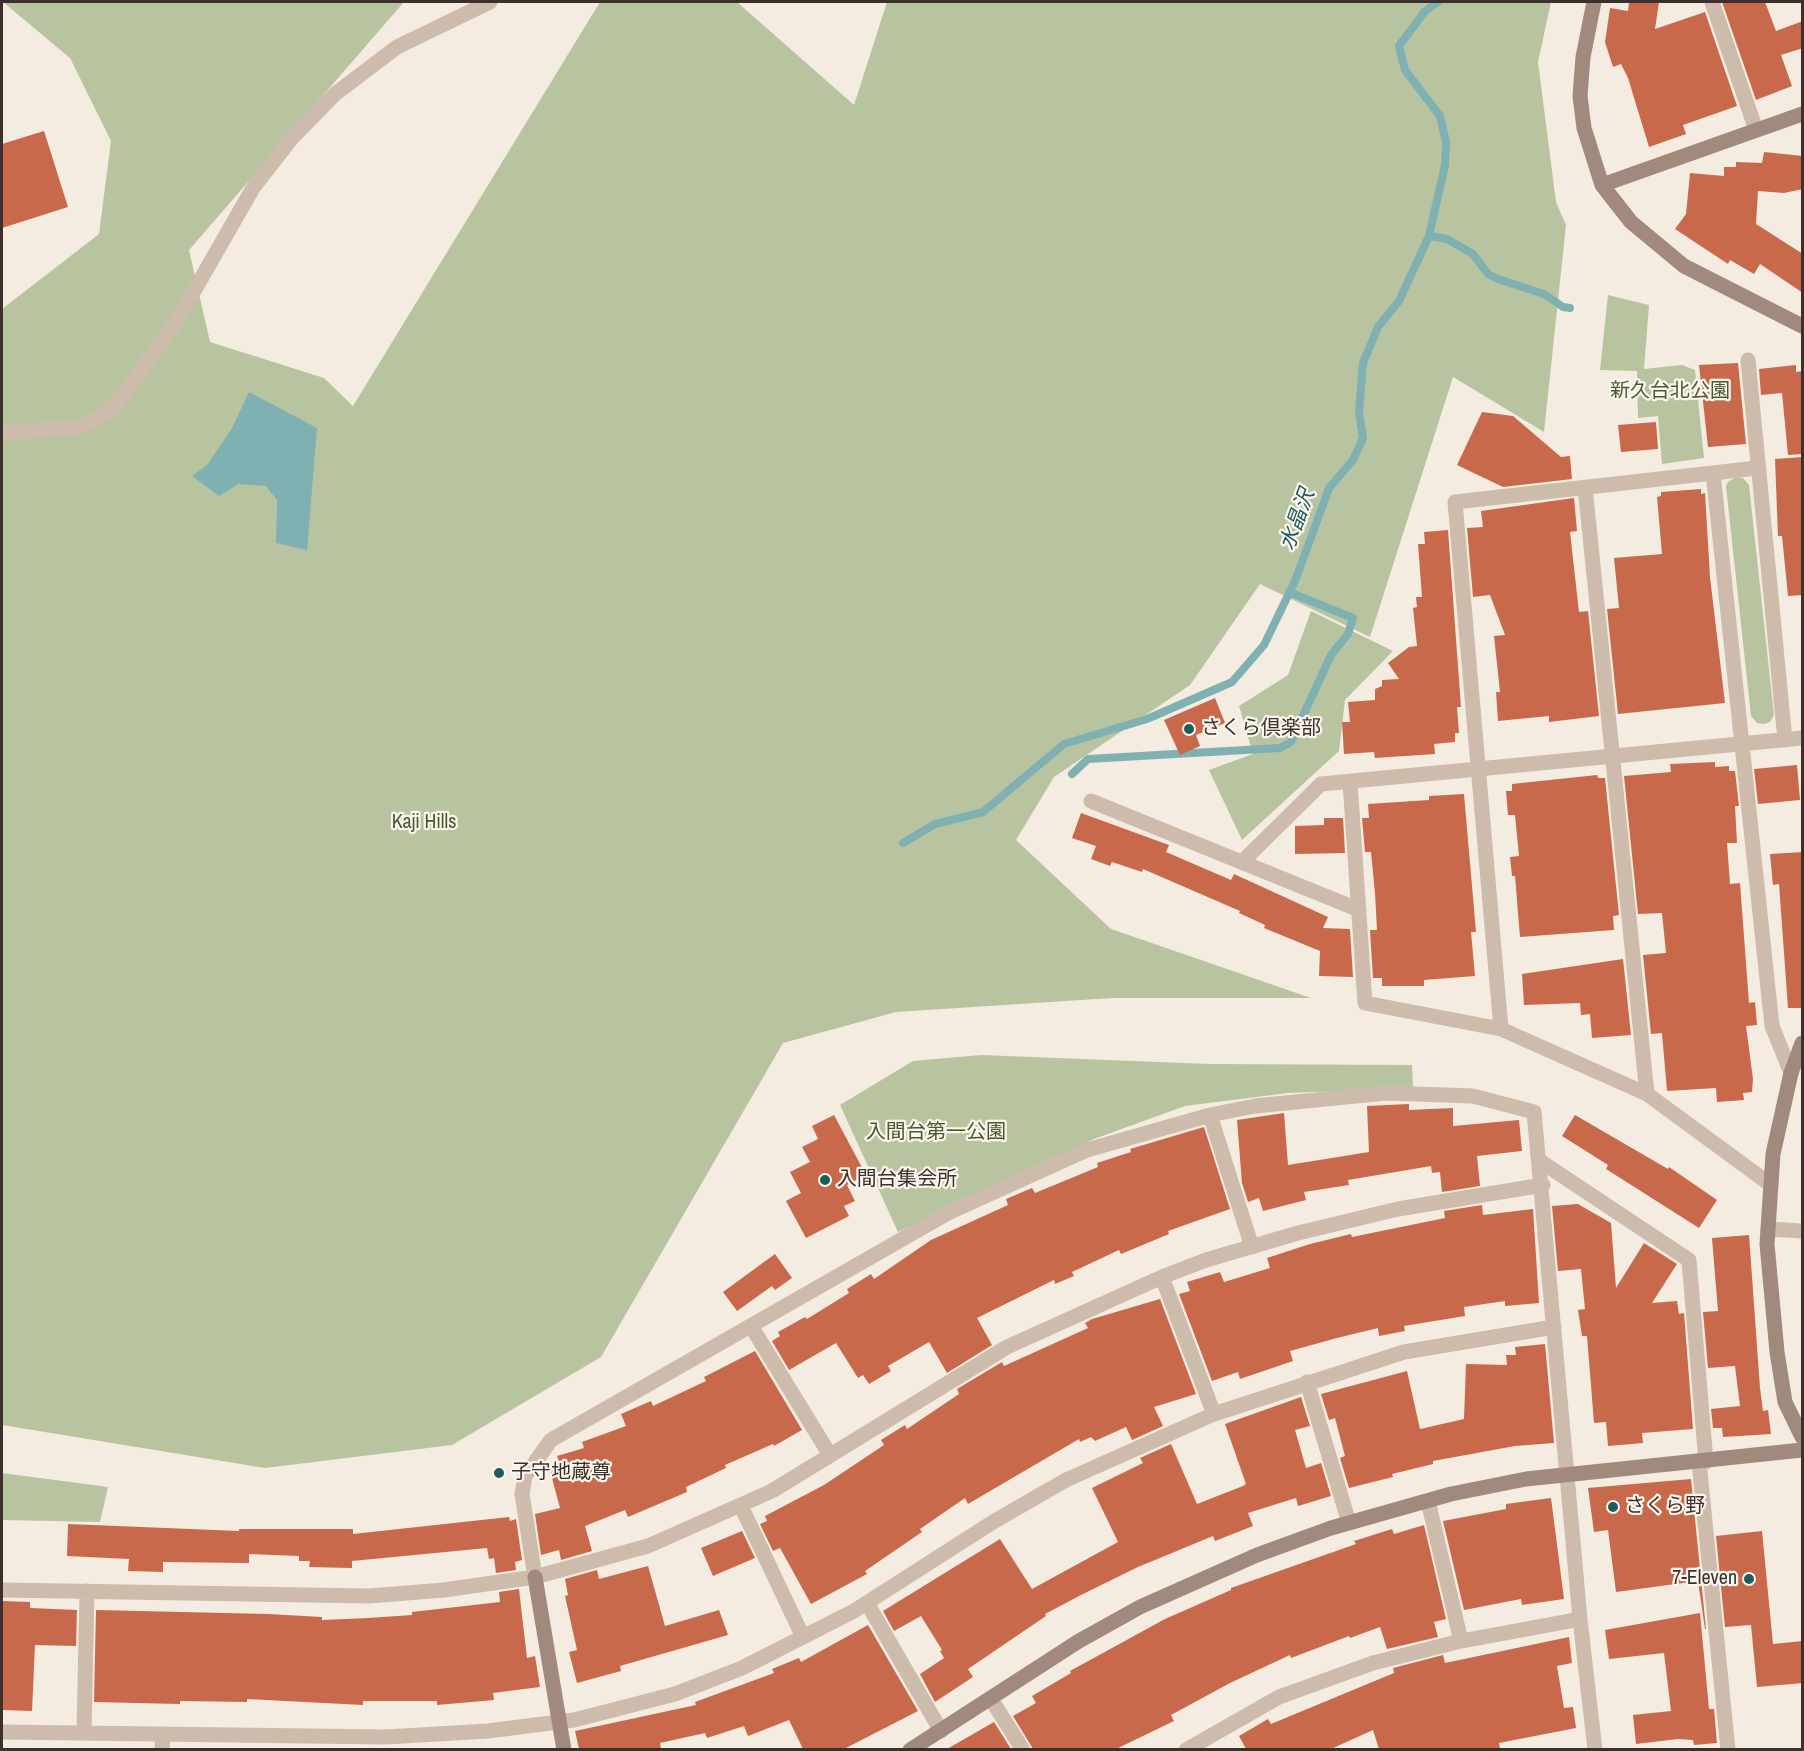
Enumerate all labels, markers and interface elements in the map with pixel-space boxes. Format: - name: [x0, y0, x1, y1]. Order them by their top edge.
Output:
- park label: 新久台北公園: [1610, 380, 1730, 404]
- water label: 水晶沢: [1275, 486, 1321, 554]
- place label: さくら倶楽部: [1201, 717, 1321, 741]
- marker: さくら倶楽部: [1182, 722, 1196, 736]
- park label: Kaji Hills: [392, 811, 456, 835]
- park label: 入間台第一公園: [866, 1121, 1006, 1145]
- place label: 入間台集会所: [837, 1168, 957, 1192]
- marker: 入間台集会所: [818, 1173, 832, 1187]
- place label: 子守地蔵尊: [511, 1461, 611, 1485]
- marker: 子守地蔵尊: [492, 1466, 506, 1480]
- place label: さくら野: [1625, 1495, 1705, 1519]
- marker: さくら野: [1606, 1500, 1620, 1514]
- place label: 7-Eleven: [1672, 1567, 1737, 1591]
- marker: 7-Eleven: [1742, 1572, 1756, 1586]

